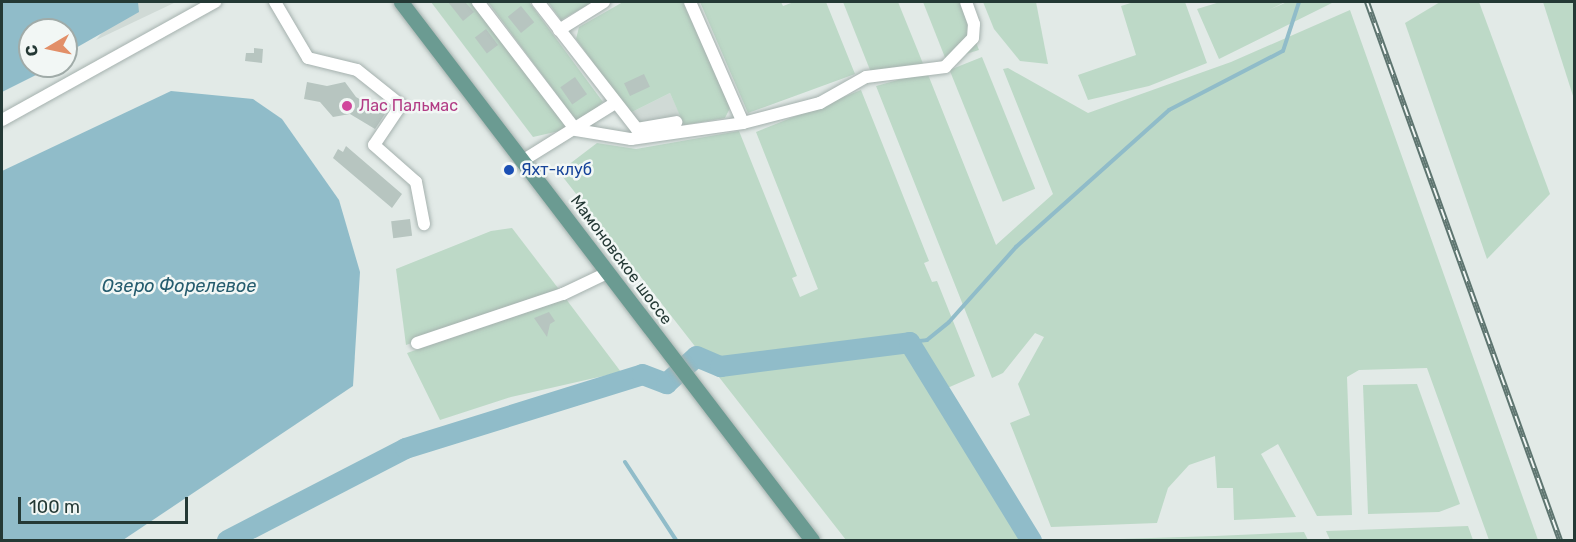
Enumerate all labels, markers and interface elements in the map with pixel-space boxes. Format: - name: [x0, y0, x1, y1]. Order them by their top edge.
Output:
- north arrow: [18, 18, 78, 78]
- text: С: [21, 44, 42, 58]
- place label: Лас Пальмас: [359, 96, 458, 116]
- marker: Лас Пальмас: [340, 99, 354, 113]
- place label: Яхт-клуб: [521, 160, 592, 180]
- marker: Яхт-клуб: [502, 163, 516, 177]
- street label: Мамоновское шоссе: [566, 192, 676, 328]
- water label: Озеро Форелевое: [102, 275, 256, 297]
- scale bar: [21, 485, 190, 523]
- text: 100 m: [29, 496, 80, 518]

